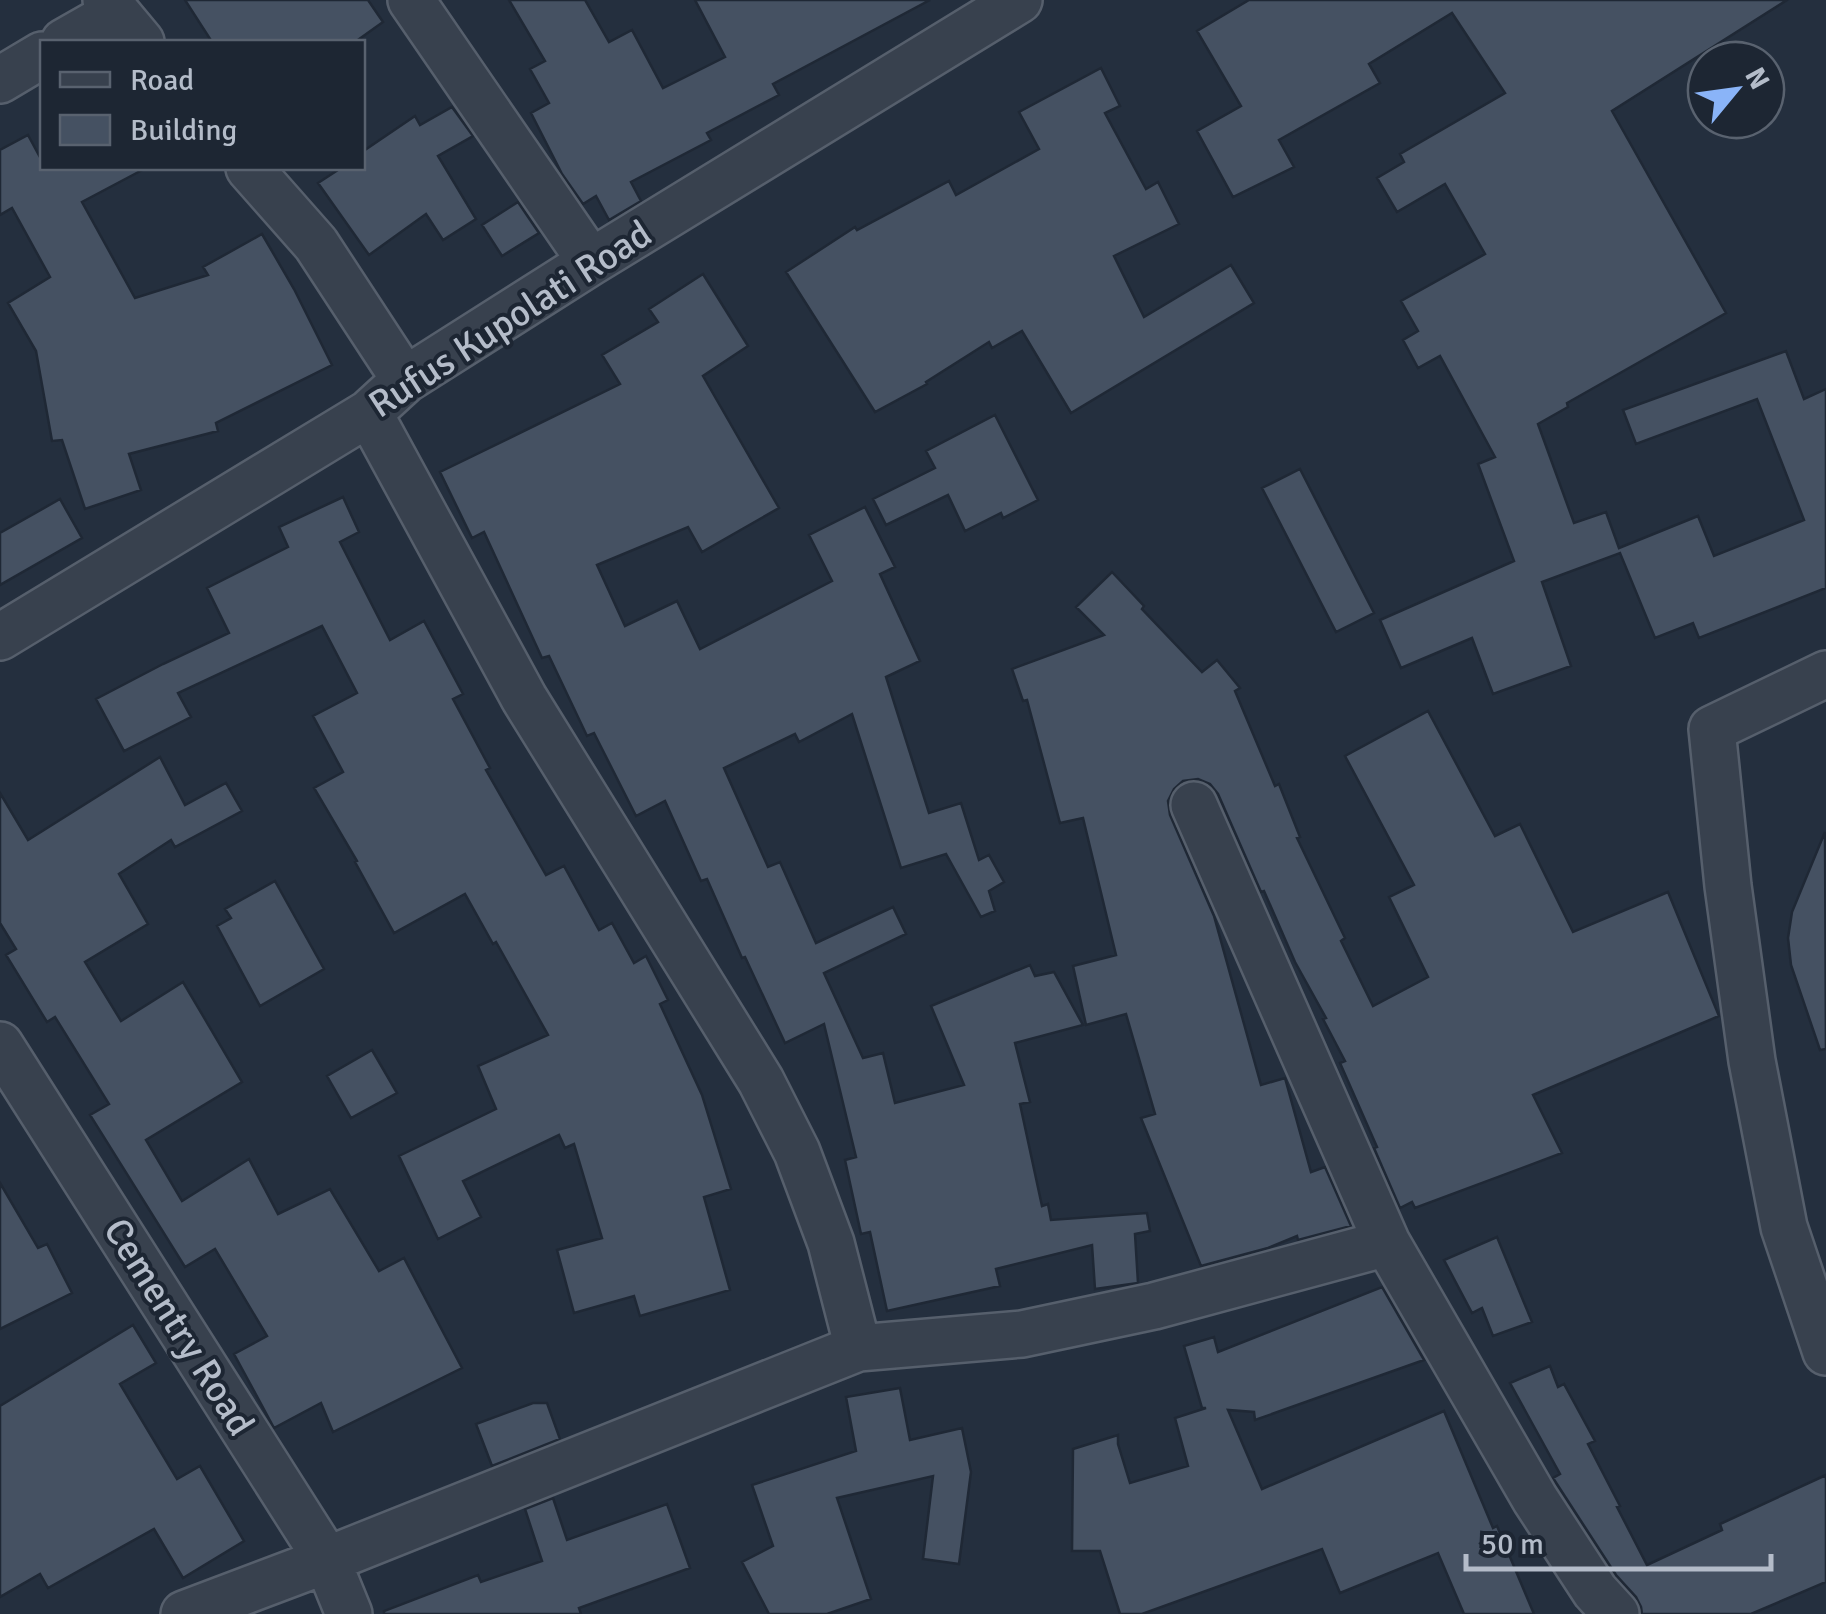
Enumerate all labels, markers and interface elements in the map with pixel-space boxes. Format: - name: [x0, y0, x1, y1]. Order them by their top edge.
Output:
- legend: [40, 40, 365, 170]
- north arrow: [1686, 40, 1786, 140]
- text: Road: [130, 62, 194, 99]
- text: N: [1737, 62, 1777, 95]
- text: Building: [130, 112, 237, 149]
- street label: Rufus Kupolati Road: [360, 210, 660, 428]
- street label: Cementry Road: [94, 1210, 264, 1444]
- scale bar: [1466, 1509, 1771, 1571]
- text: 50 m: [1481, 1526, 1544, 1563]

